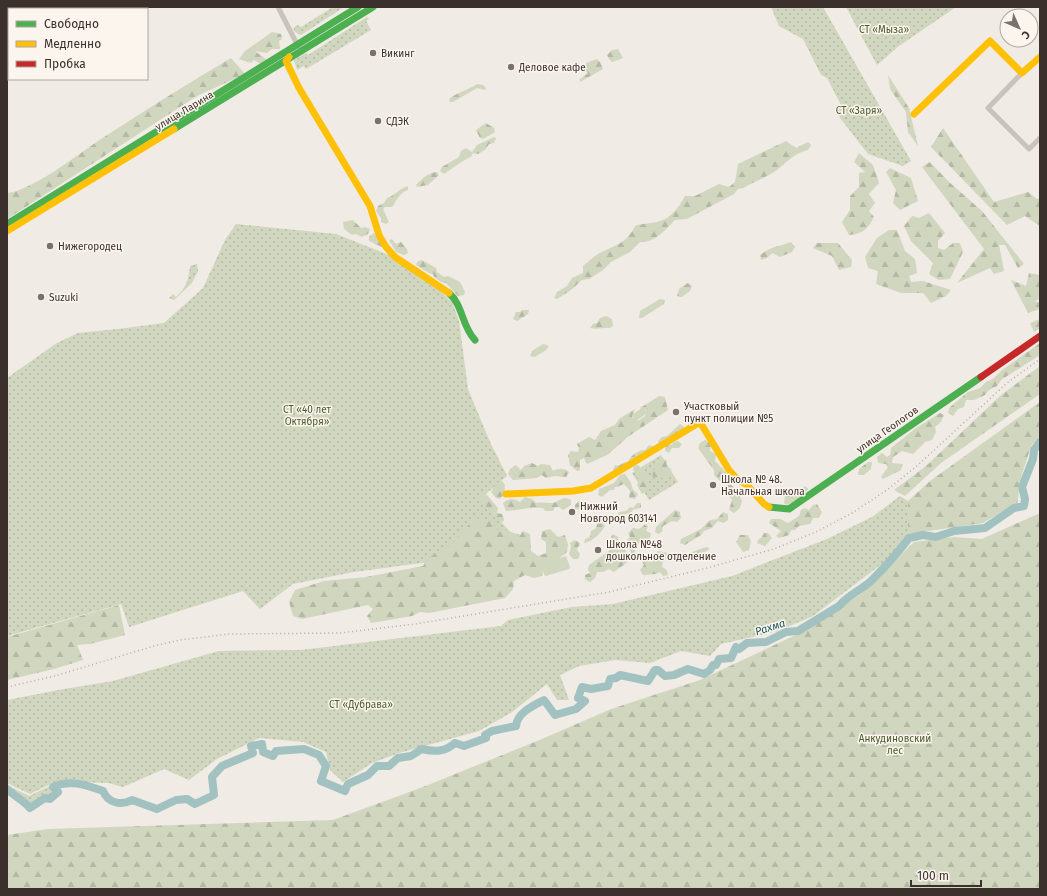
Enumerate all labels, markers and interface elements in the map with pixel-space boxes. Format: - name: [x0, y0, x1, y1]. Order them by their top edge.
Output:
- legend: [8, 8, 148, 80]
- north arrow: [999, 8, 1039, 48]
- text: Свободно: [44, 17, 99, 31]
- park label: СТ «Мыза»: [859, 24, 909, 36]
- text: С: [1018, 28, 1033, 42]
- text: Медленно: [44, 37, 101, 51]
- marker: Викинг: [368, 48, 378, 58]
- place label: Викинг: [381, 48, 415, 60]
- text: Пробка: [44, 57, 86, 71]
- marker: Деловое кафе: [506, 62, 516, 72]
- place label: Деловое кафе: [518, 62, 586, 74]
- street label: улица Ларина: [153, 89, 216, 133]
- park label: СТ «Заря»: [836, 105, 883, 117]
- marker: СДЭК: [373, 116, 383, 126]
- place label: СДЭК: [386, 116, 409, 128]
- marker: Нижегородец: [45, 241, 55, 251]
- place label: Нижегородец: [58, 241, 122, 253]
- marker: Suzuki: [36, 292, 46, 302]
- place label: Suzuki: [49, 292, 78, 304]
- place label: Участковый пункт полиции №5: [684, 401, 773, 425]
- park label: СТ «40 лет Октября»: [283, 404, 331, 428]
- street label: улица Геологов: [854, 404, 921, 456]
- marker: Участковый пункт полиции №5: [671, 407, 681, 417]
- place label: Школа № 48. Начальная школа: [721, 474, 805, 498]
- marker: Школа № 48. Начальная школа: [708, 480, 718, 490]
- place label: Нижний Новгород 603141: [580, 501, 657, 525]
- marker: Нижний Новгород 603141: [567, 507, 577, 517]
- place label: Школа №48 дошкольное отделение: [606, 539, 716, 563]
- marker: Школа №48 дошкольное отделение: [593, 545, 603, 555]
- water label: Рахма: [753, 616, 787, 638]
- park label: СТ «Дубрава»: [329, 699, 393, 711]
- park label: Анкудиновский лес: [859, 733, 931, 757]
- scale bar: [911, 862, 981, 888]
- text: 100 m: [917, 869, 949, 883]

